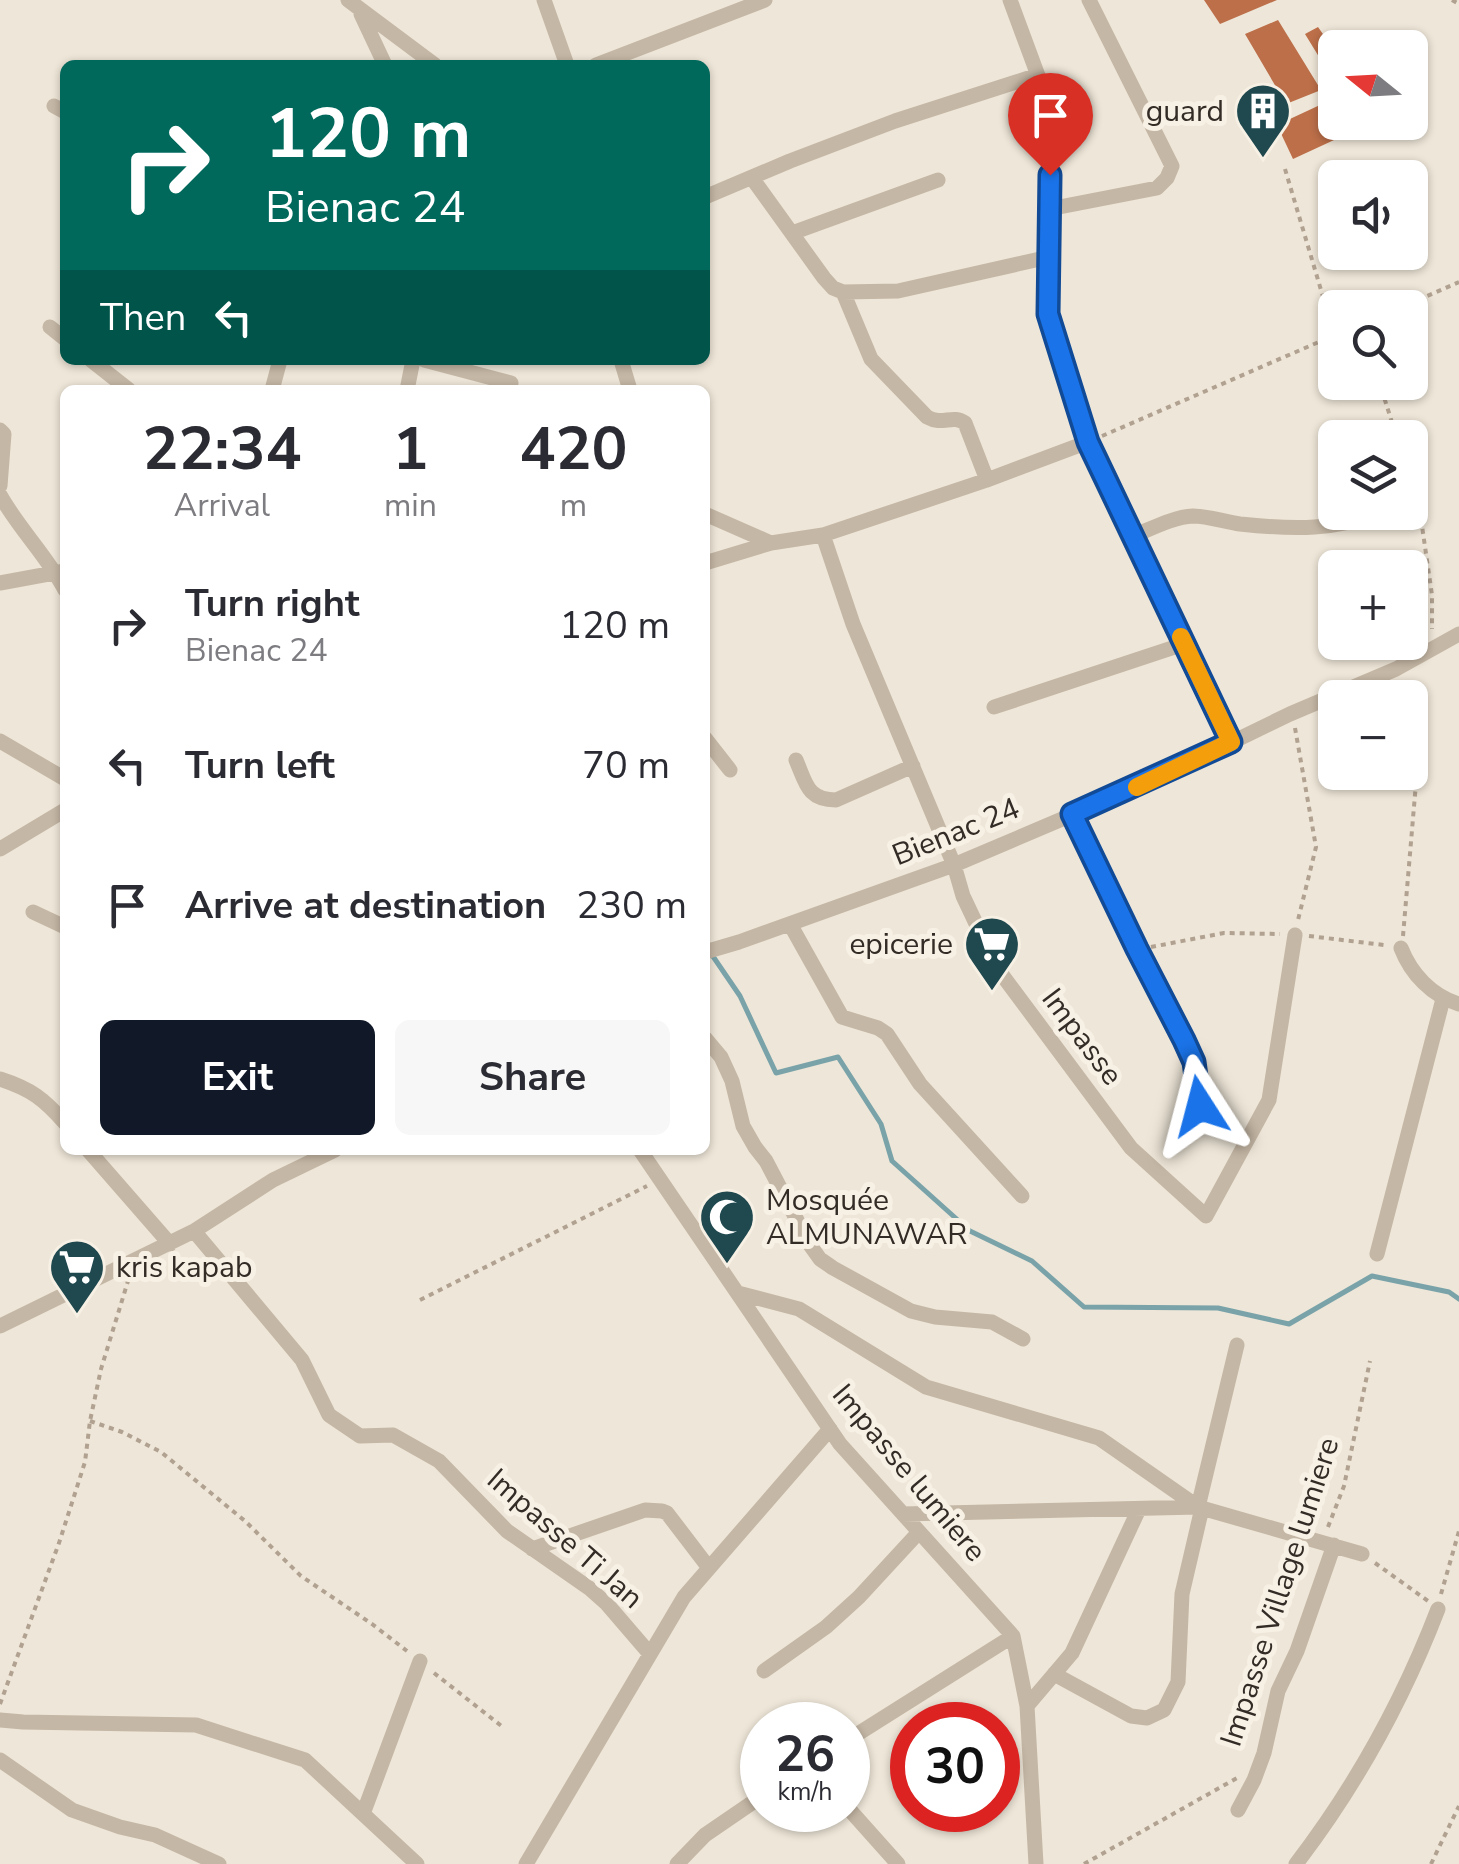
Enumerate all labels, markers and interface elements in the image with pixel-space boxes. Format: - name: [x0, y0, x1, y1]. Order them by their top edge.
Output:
- north arrow: [1318, 30, 1428, 140]
- map controls: [1318, 30, 1428, 790]
- pin: [1008, 73, 1093, 176]
- building icon: guard: [1233, 81, 1293, 160]
- text: 120 m: [265, 86, 471, 182]
- icon: arrive: [1023, 88, 1078, 143]
- place label: guard: [1146, 91, 1224, 132]
- icon: right: [100, 100, 230, 230]
- button: sound: [1318, 160, 1428, 270]
- text: Bienac 24: [265, 177, 466, 238]
- icon: left: [206, 290, 261, 345]
- button: search: [1318, 290, 1428, 400]
- text: Then: [100, 292, 186, 343]
- text: 22:34: [143, 408, 301, 490]
- text: 1: [392, 408, 428, 490]
- text: 420: [519, 408, 627, 490]
- button: layers: [1318, 420, 1428, 530]
- text: Arrival: [174, 484, 270, 527]
- text: min: [384, 484, 437, 527]
- text: m: [560, 484, 587, 527]
- button: +: [1318, 550, 1428, 660]
- text: Turn right: [185, 578, 360, 629]
- icon: right: [100, 598, 155, 653]
- text: 120 m: [559, 600, 670, 651]
- text: Bienac 24: [185, 629, 328, 672]
- button: −: [1318, 680, 1428, 790]
- icon: left: [100, 738, 155, 793]
- text: Turn left: [185, 740, 335, 791]
- text: 70 m: [582, 740, 670, 791]
- street label: Bienac 24: [886, 788, 1026, 876]
- icon: arrive: [100, 878, 155, 933]
- text: Arrive at destination: [185, 880, 546, 931]
- text: 230 m: [576, 880, 687, 931]
- supermarket icon: epicerie: [962, 914, 1022, 993]
- place label: epicerie: [849, 924, 953, 965]
- street label: Impasse: [1032, 980, 1132, 1094]
- button: Exit: [100, 1020, 375, 1135]
- button: Share: [395, 1020, 670, 1135]
- position arrow: [1148, 1054, 1252, 1158]
- place label: Mosquée ALMUNAWAR: [766, 1180, 967, 1255]
- mosque icon: Mosquée ALMUNAWAR: [697, 1187, 757, 1266]
- supermarket icon: kris kapab: [47, 1237, 107, 1316]
- place label: kris kapab: [116, 1247, 252, 1288]
- street label: Impasse lumiere: [823, 1376, 995, 1570]
- street label: Impasse Village lumiere: [1211, 1432, 1349, 1752]
- street label: Impasse Ti Jan: [478, 1460, 652, 1618]
- speed limit sign: 30: [890, 1702, 1020, 1832]
- text: 26: [775, 1720, 835, 1789]
- text: km/h: [777, 1775, 833, 1809]

